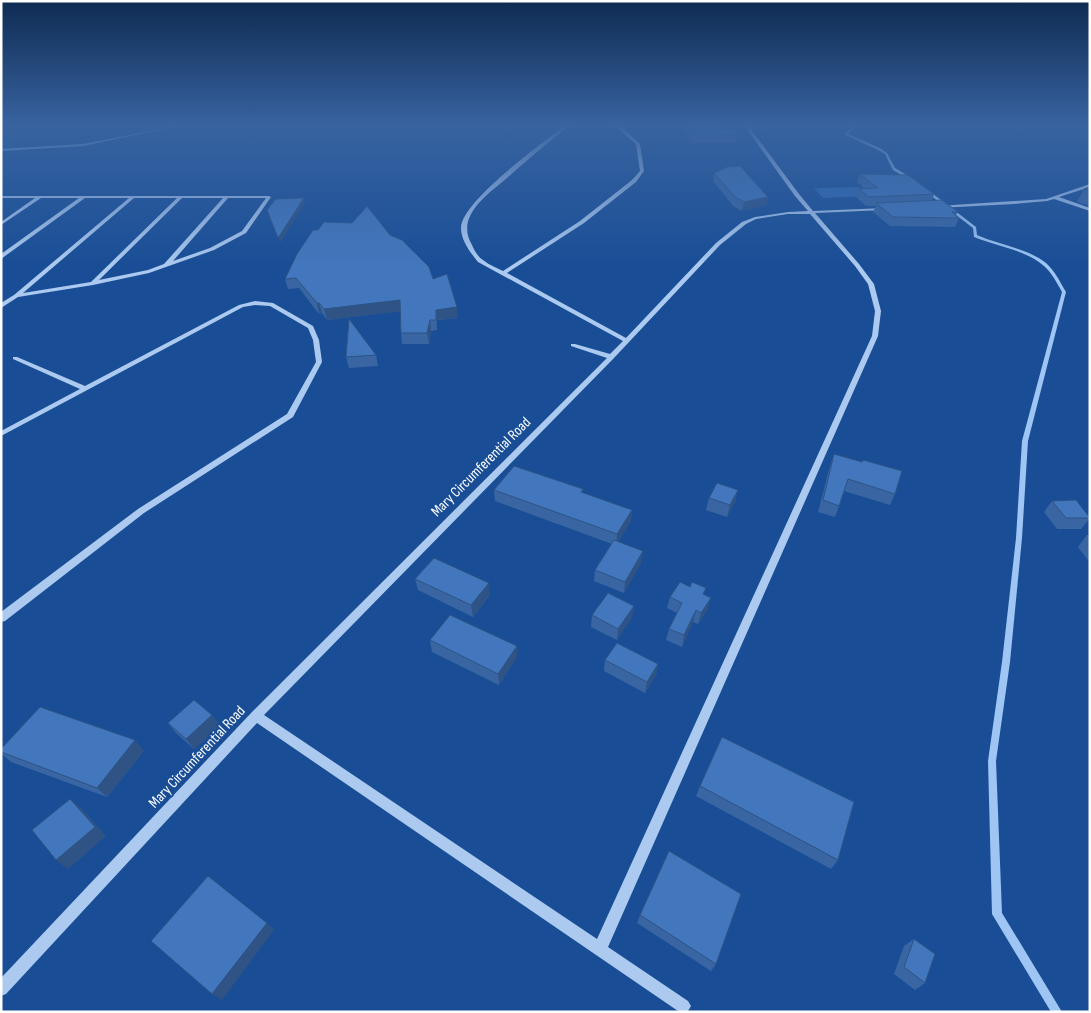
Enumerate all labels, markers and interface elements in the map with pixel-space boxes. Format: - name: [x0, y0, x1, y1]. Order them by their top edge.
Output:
- street label: Mary Circumferential Road: [427, 413, 535, 521]
- street label: Mary Circumferential Road: [145, 702, 249, 812]

